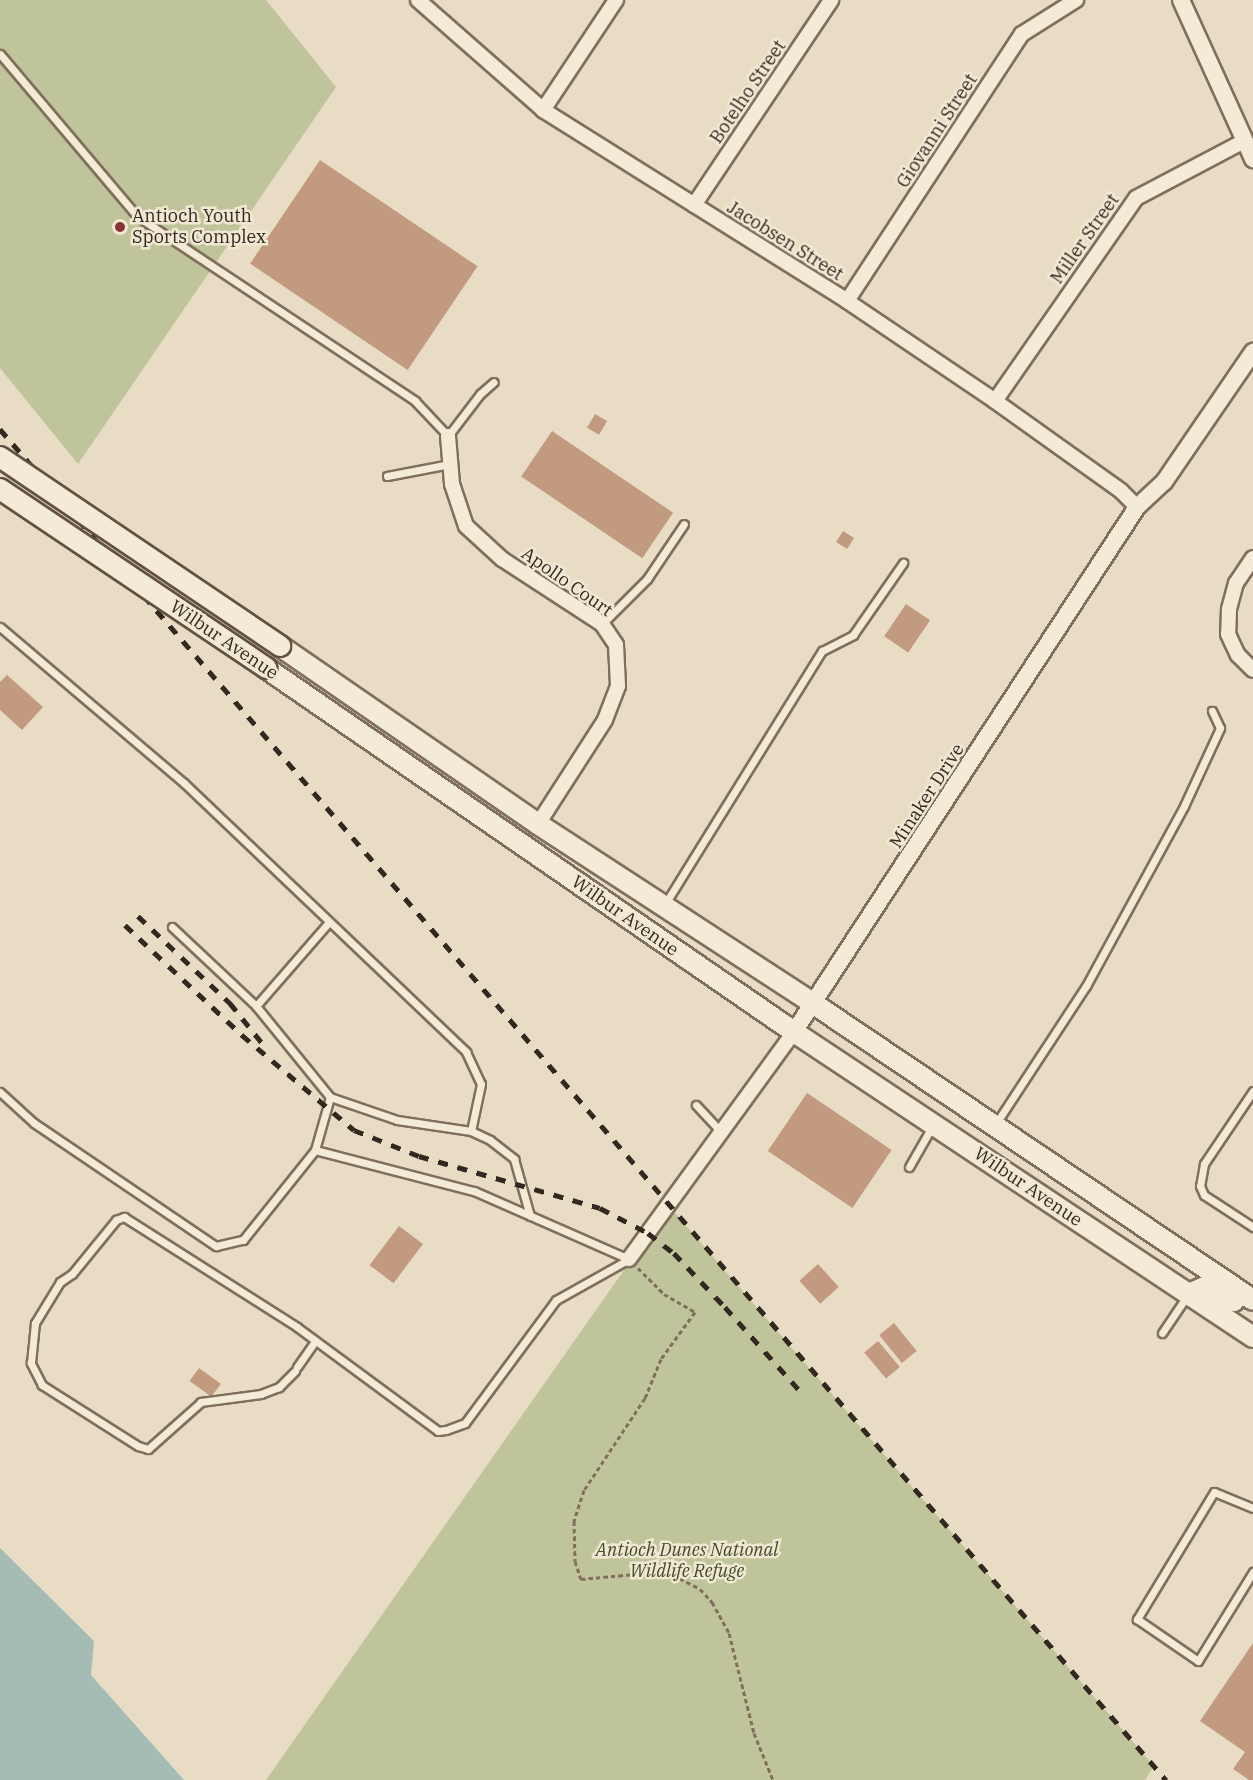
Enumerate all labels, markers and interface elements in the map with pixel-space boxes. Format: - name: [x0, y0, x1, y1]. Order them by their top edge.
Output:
- street label: Botelho Street: [706, 36, 790, 148]
- street label: Giovanni Street: [892, 70, 982, 192]
- street label: Miller Street: [1046, 190, 1124, 288]
- street label: Jacobsen Street: [723, 197, 847, 285]
- place label: Antioch Youth Sports Complex: [132, 206, 266, 248]
- marker: Antioch Youth Sports Complex: [113, 220, 127, 234]
- street label: Apollo Court: [517, 543, 617, 621]
- street label: Wilbur Avenue: [166, 596, 282, 684]
- street label: Minaker Drive: [885, 740, 969, 852]
- street label: Wilbur Avenue: [567, 871, 683, 961]
- street label: Wilbur Avenue: [970, 1143, 1086, 1231]
- park label: Antioch Dunes National Wildlife Refuge: [596, 1540, 778, 1582]

